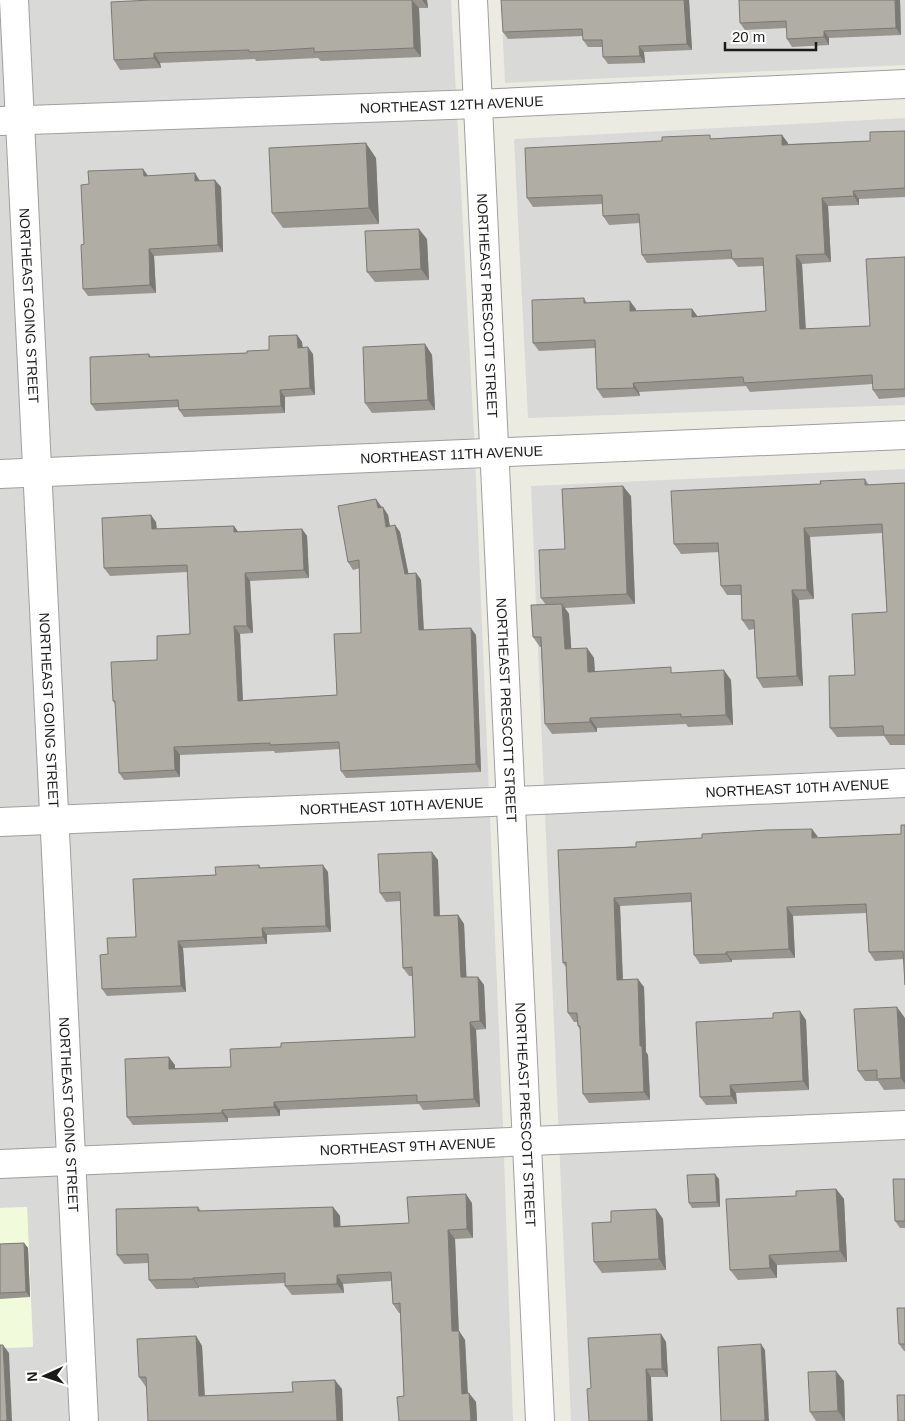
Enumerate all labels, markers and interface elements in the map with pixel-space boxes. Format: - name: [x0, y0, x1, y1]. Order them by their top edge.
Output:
- scale bar: [725, 20, 816, 52]
- text: 20 m: [732, 28, 765, 45]
- street label: NORTHEAST 12TH AVENUE: [360, 93, 544, 116]
- street label: NORTHEAST PRESCOTT STREET: [474, 193, 501, 419]
- street label: NORTHEAST GOING STREET: [16, 208, 42, 404]
- street label: NORTHEAST 11TH AVENUE: [360, 443, 543, 466]
- street label: NORTHEAST PRESCOTT STREET: [493, 597, 520, 823]
- street label: NORTHEAST GOING STREET: [36, 612, 62, 809]
- street label: NORTHEAST 10TH AVENUE: [705, 776, 889, 800]
- street label: NORTHEAST 10TH AVENUE: [300, 794, 484, 818]
- street label: NORTHEAST PRESCOTT STREET: [512, 1002, 539, 1228]
- street label: NORTHEAST GOING STREET: [56, 1017, 82, 1213]
- street label: NORTHEAST 9TH AVENUE: [319, 1135, 496, 1158]
- north arrow: [20, 1351, 70, 1401]
- text: N: [24, 1371, 40, 1382]

